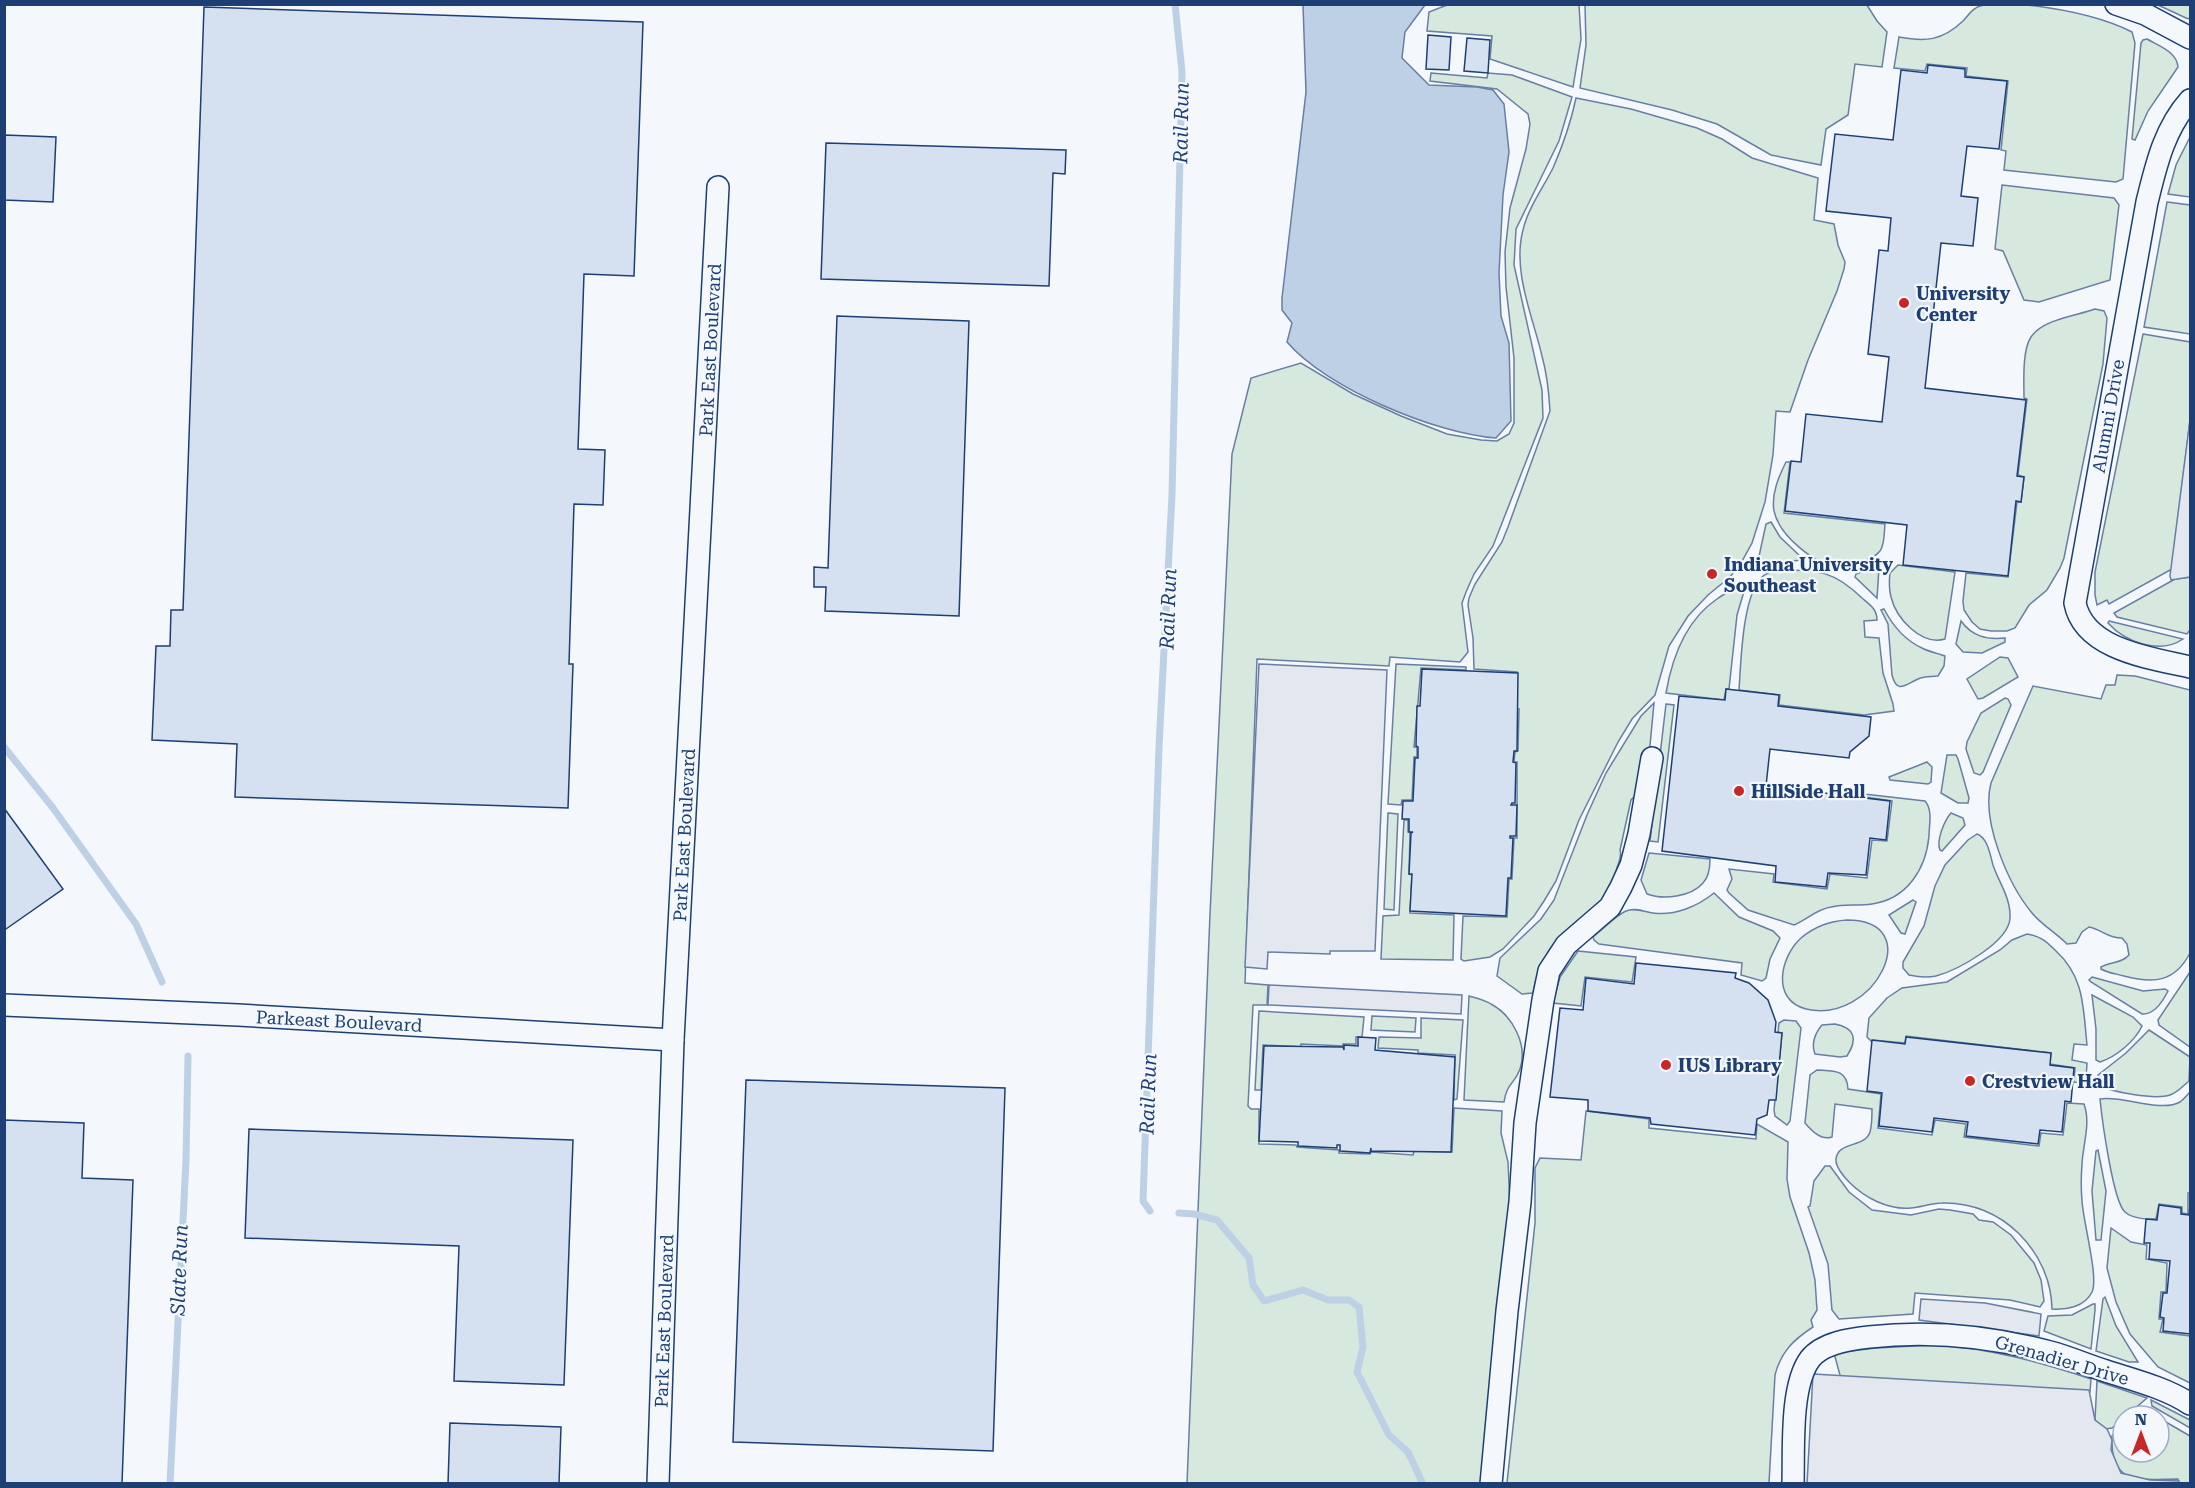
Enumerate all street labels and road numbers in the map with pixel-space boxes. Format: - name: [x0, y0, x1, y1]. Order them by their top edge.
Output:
- street label: Park East Boulevard: [695, 262, 725, 437]
- street label: Alumni Drive: [2088, 357, 2128, 474]
- street label: Park East Boulevard: [669, 747, 699, 922]
- street label: Parkeast Boulevard: [255, 1006, 423, 1036]
- street label: Park East Boulevard: [650, 1233, 678, 1408]
- street label: Grenadier Drive: [1993, 1331, 2132, 1389]

